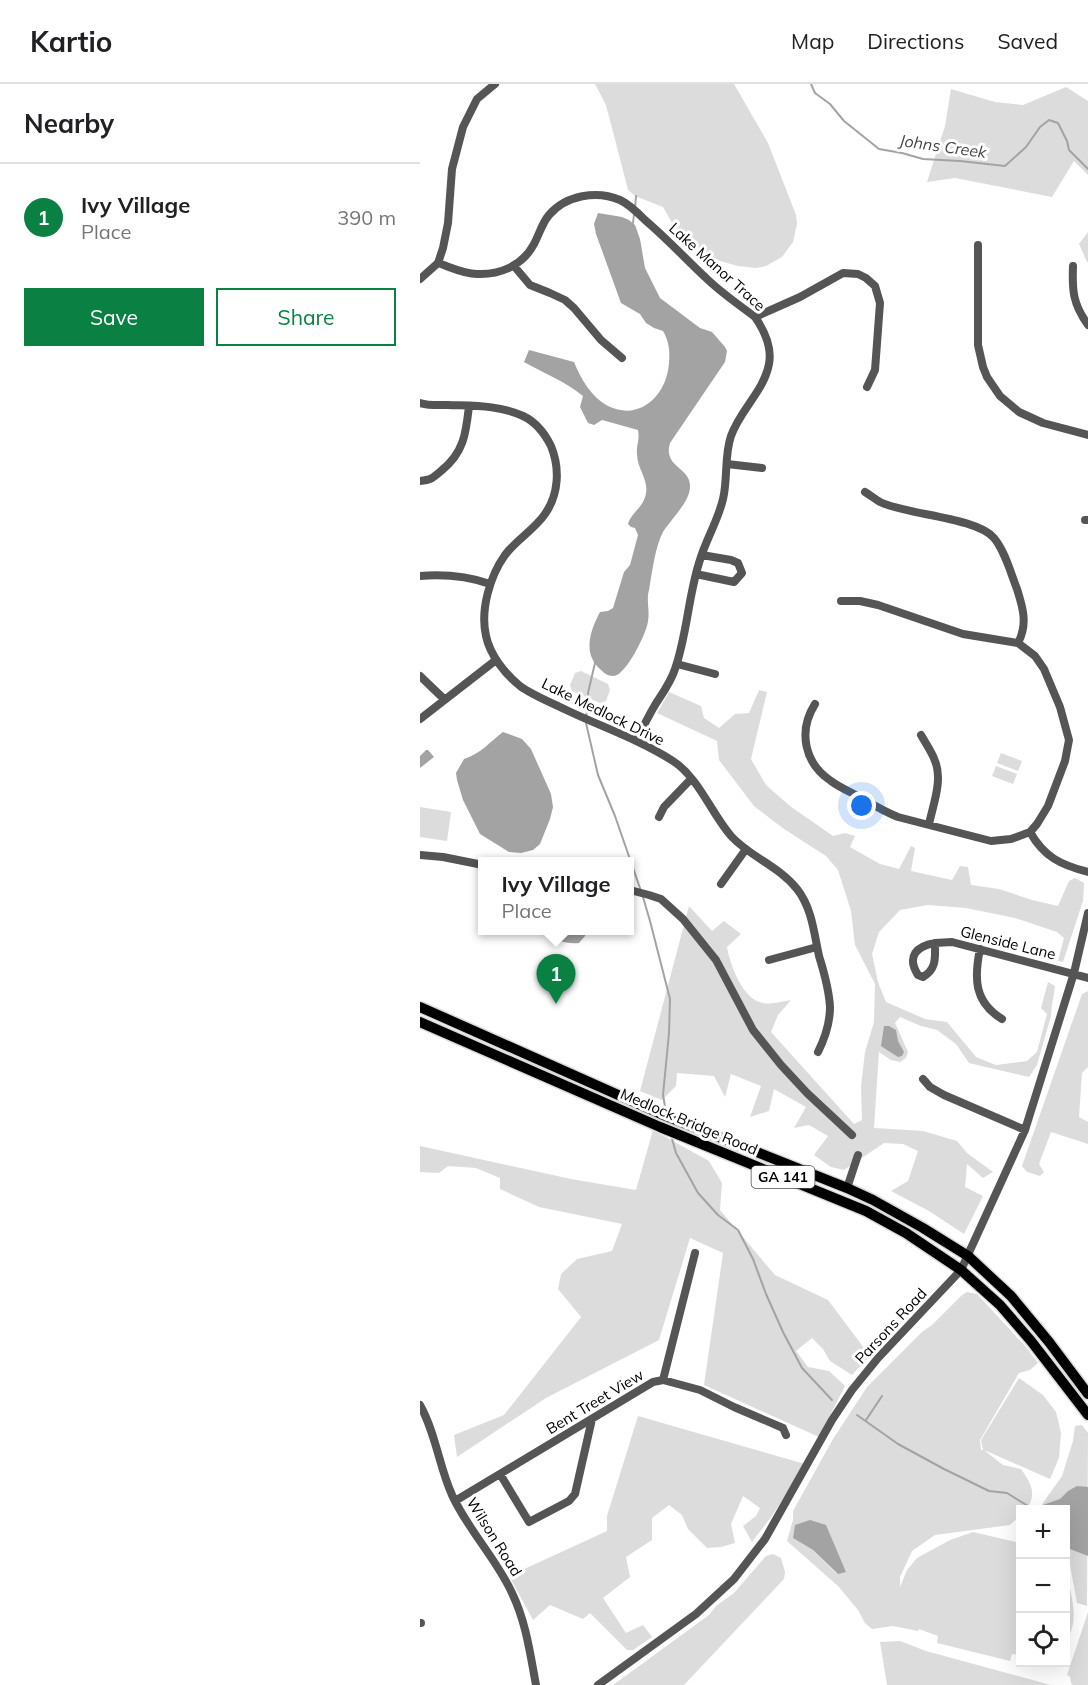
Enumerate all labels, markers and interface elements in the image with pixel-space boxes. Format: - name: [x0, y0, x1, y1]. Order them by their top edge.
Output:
- text: Kartio: [30, 24, 112, 59]
- text: Map: [791, 28, 834, 54]
- text: Directions: [867, 28, 964, 54]
- text: Saved: [997, 28, 1058, 54]
- text: Nearby: [24, 107, 114, 140]
- water label: Johns Creek: [896, 130, 988, 162]
- text: Ivy Village: [81, 191, 190, 219]
- text: 1: [38, 205, 50, 230]
- text: 390 m: [337, 205, 396, 230]
- street label: Lake Manor Trace: [665, 218, 769, 315]
- text: Place: [81, 219, 131, 244]
- button: Save: [24, 288, 204, 346]
- button: Share: [216, 288, 396, 346]
- street label: Lake Medlock Drive: [539, 674, 668, 750]
- your location: [847, 791, 876, 820]
- popup: [478, 857, 634, 935]
- text: Ivy Village: [501, 870, 611, 898]
- text: Place: [501, 898, 552, 923]
- street label: Glenside Lane: [958, 921, 1058, 964]
- pin: 1: [536, 954, 576, 1004]
- street label: Medlock Bridge Road: [618, 1084, 761, 1159]
- road number: GA 141: [752, 1166, 814, 1188]
- street label: Parsons Road: [851, 1284, 931, 1368]
- street label: Bent Treet View: [543, 1365, 647, 1438]
- street label: Wilson Road: [463, 1494, 526, 1580]
- map controls: [1016, 1505, 1070, 1667]
- button: +: [1016, 1505, 1070, 1559]
- button: −: [1016, 1559, 1070, 1613]
- button: locate: [1016, 1613, 1070, 1667]

